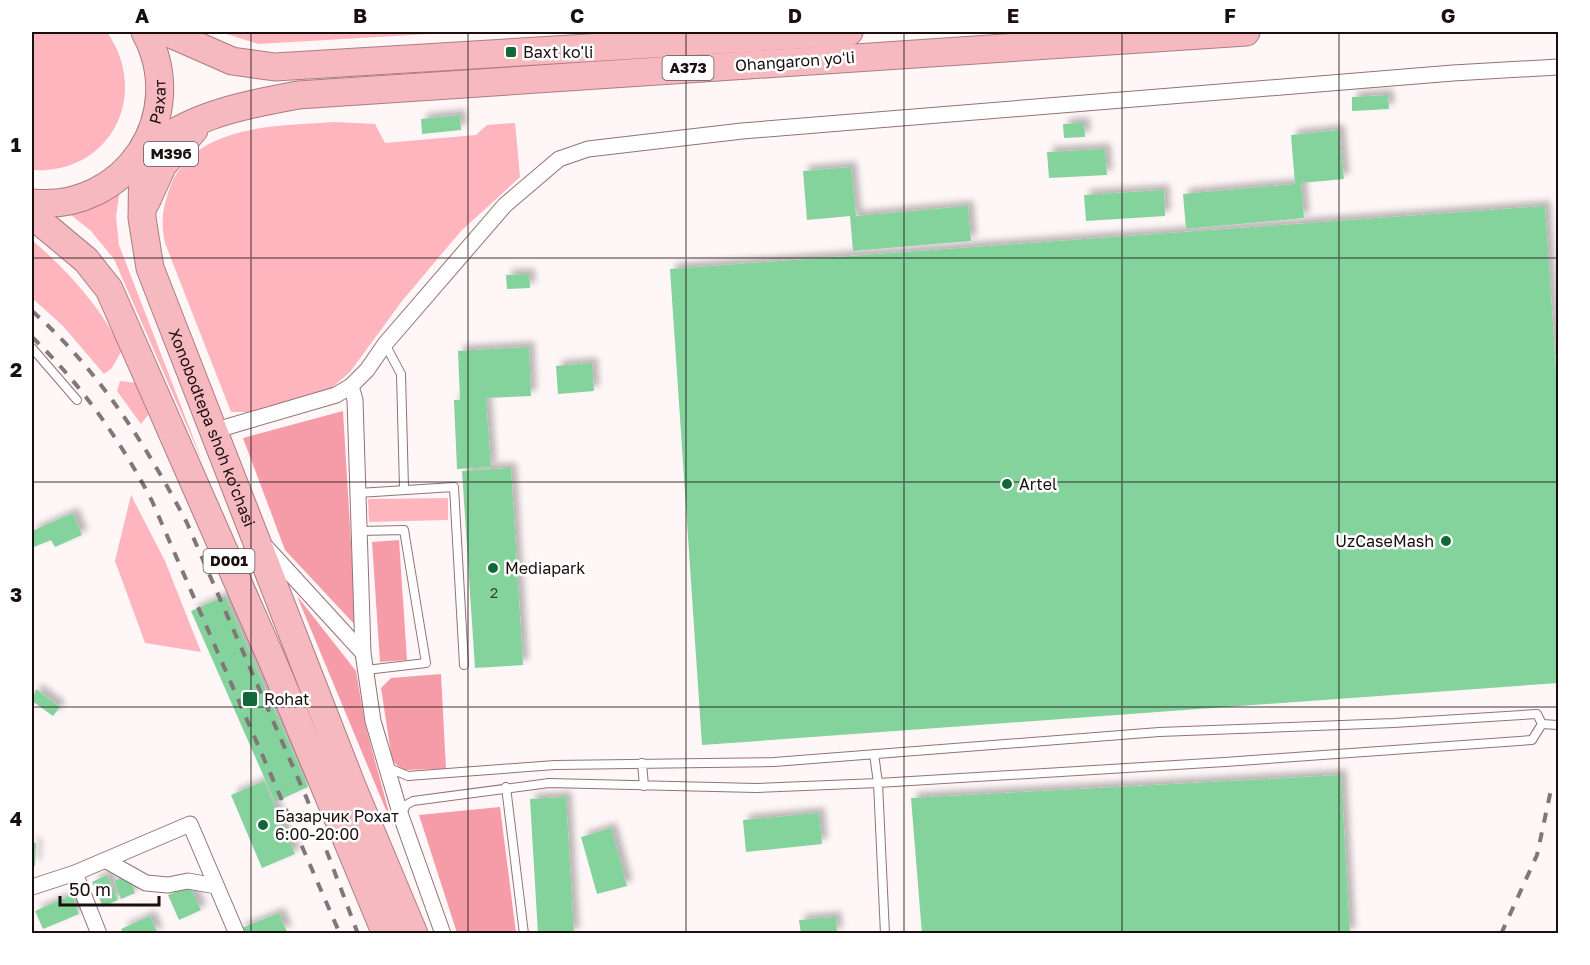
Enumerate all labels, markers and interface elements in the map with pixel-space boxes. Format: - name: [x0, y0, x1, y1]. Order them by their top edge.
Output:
- text: A: [135, 3, 149, 27]
- text: B: [353, 3, 367, 27]
- text: C: [570, 3, 584, 27]
- text: D: [788, 3, 802, 27]
- text: E: [1007, 3, 1019, 27]
- text: F: [1224, 3, 1236, 27]
- text: G: [1441, 3, 1455, 27]
- place label: Baxt ko'li: [523, 42, 593, 62]
- marker: Baxt ko'li: [504, 45, 518, 59]
- street label: Ohangaron yoʻli: [734, 47, 856, 75]
- road number: A373: [662, 56, 714, 80]
- street label: Рахат: [145, 79, 170, 126]
- text: 1: [11, 132, 21, 156]
- road number: M39б: [144, 142, 198, 166]
- street label: Xonobodtepa shoh ko'chasi: [165, 326, 260, 530]
- text: 2: [10, 357, 22, 381]
- place label: Artel: [1019, 474, 1057, 494]
- marker: Artel: [1000, 477, 1014, 491]
- place label: UzCaseMash: [1335, 531, 1434, 551]
- marker: UzCaseMash: [1439, 534, 1453, 548]
- road number: D001: [204, 549, 254, 573]
- place label: Mediapark: [505, 558, 585, 578]
- marker: Mediapark: [486, 561, 500, 575]
- text: 3: [10, 582, 22, 606]
- house number: 2: [490, 584, 498, 601]
- place label: Rohat: [264, 689, 309, 709]
- marker: Rohat: [241, 690, 259, 708]
- text: 4: [10, 806, 22, 830]
- place label: Базарчик Рохат 6:00-20:00: [275, 806, 399, 844]
- marker: Базарчик Рохат 6:00-20:00: [256, 818, 270, 832]
- scale bar: [60, 869, 159, 907]
- text: 50 m: [69, 878, 111, 900]

